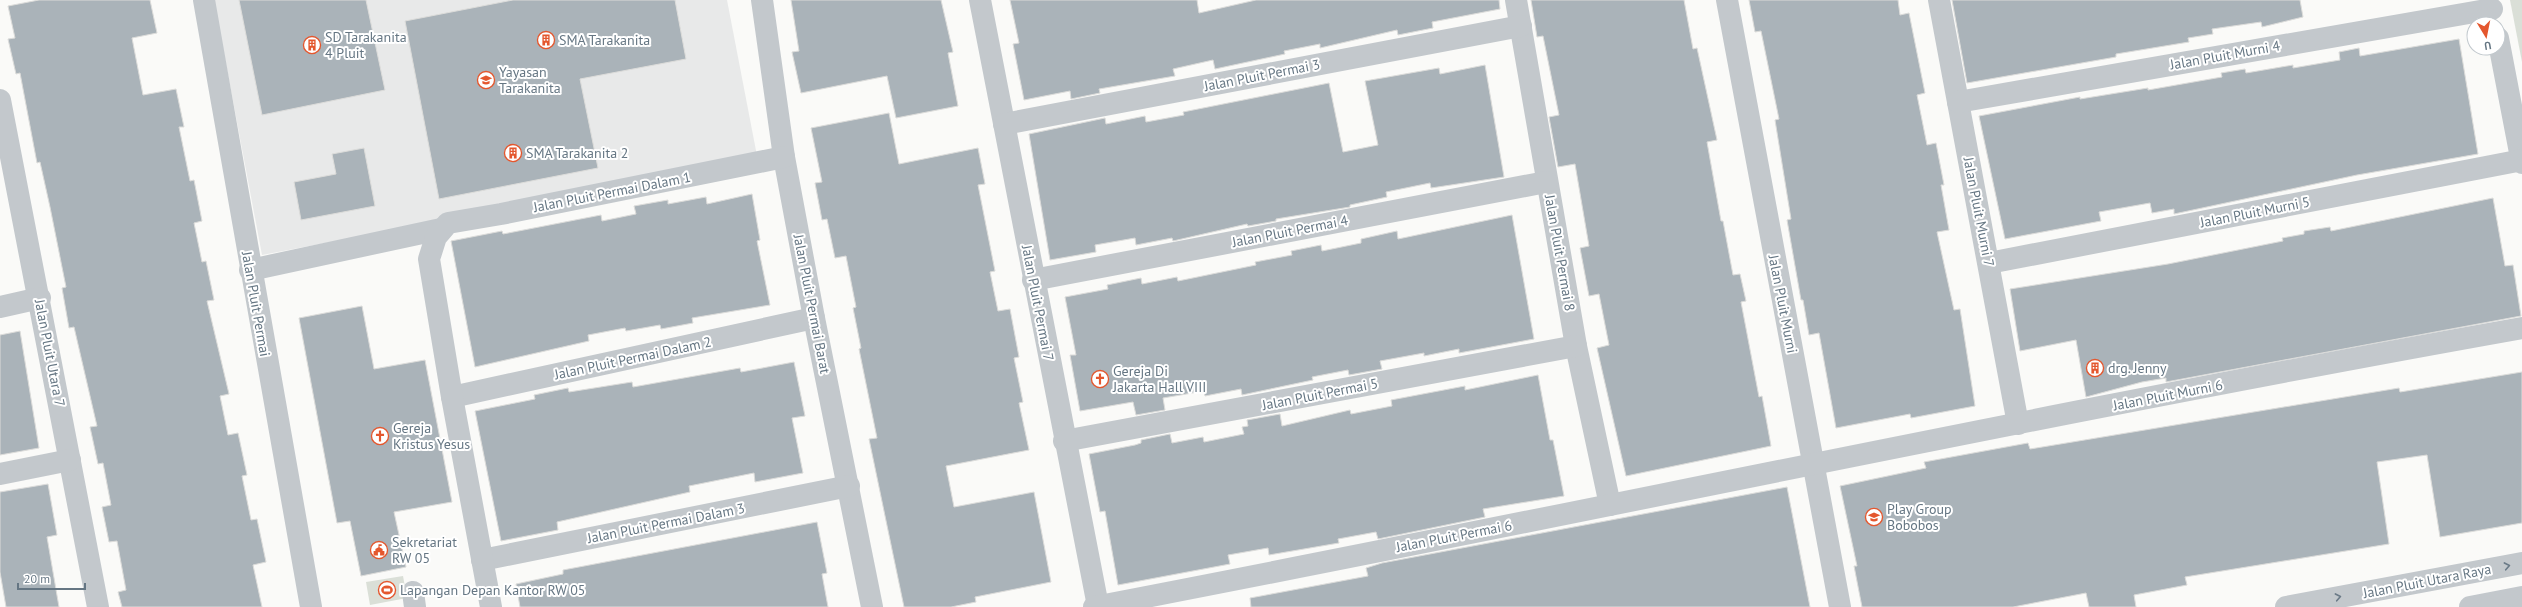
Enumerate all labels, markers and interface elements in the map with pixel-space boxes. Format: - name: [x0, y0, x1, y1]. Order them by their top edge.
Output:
- north arrow: [2466, 16, 2506, 56]
- place label: SD Tarakanita 4 Pluit: [325, 28, 407, 62]
- building icon: SMA Tarakanita: [536, 30, 556, 50]
- place label: SMA Tarakanita: [559, 31, 650, 49]
- building icon: SD Tarakanita 4 Pluit: [302, 35, 322, 55]
- street label: Jalan Pluit Murni 4: [2168, 36, 2282, 74]
- text: U: [2483, 38, 2492, 53]
- street label: Jalan Pluit Permai 3: [1201, 55, 1322, 95]
- place label: Yayasan Tarakanita: [499, 63, 561, 97]
- school or university icon: Yayasan Tarakanita: [476, 70, 496, 90]
- building icon: SMA Tarakanita 2: [503, 143, 523, 163]
- place label: SMA Tarakanita 2: [526, 144, 629, 162]
- street label: Jalan Pluit Murni 7: [1959, 155, 1998, 268]
- street label: Jalan Pluit Permai Dalam 1: [531, 168, 692, 216]
- street label: Jalan Pluit Permai 8: [1541, 192, 1579, 313]
- street label: Jalan Pluit Murni 5: [2198, 193, 2311, 232]
- street label: Jalan Pluit Permai 4: [1229, 211, 1350, 251]
- street label: Jalan Pluit Permai Barat: [789, 232, 834, 376]
- street label: Jalan Pluit Permai 7: [1018, 242, 1058, 363]
- street label: Jalan Pluit Permai: [238, 249, 274, 358]
- street label: Jalan Pluit Murni: [1764, 252, 1801, 355]
- street label: Jalan Pluit Utara 7: [31, 297, 69, 408]
- street label: Jalan Pluit Permai Dalam 2: [552, 333, 713, 384]
- building icon: drg. Jenny: [2085, 358, 2105, 378]
- place label: drg. Jenny: [2108, 359, 2167, 377]
- place label: Gereja Di Jakarta Hall VIII: [1112, 362, 1206, 396]
- church icon: Gereja Di Jakarta Hall VIII: [1090, 369, 1110, 389]
- street label: Jalan Pluit Permai 5: [1259, 374, 1380, 414]
- street label: Jalan Pluit Murni 6: [2111, 376, 2224, 415]
- place label: Gereja Kristus Yesus: [393, 419, 470, 453]
- church icon: Gereja Kristus Yesus: [370, 426, 390, 446]
- street label: Jalan Pluit Permai Dalam 3: [585, 499, 746, 547]
- place label: Play Group Bobobos: [1887, 500, 1952, 534]
- school or university icon: Play Group Bobobos: [1864, 507, 1884, 527]
- street label: Jalan Pluit Permai 6: [1393, 516, 1514, 556]
- place label: Sekretariat RW 05: [392, 533, 457, 567]
- public building icon: Sekretariat RW 05: [369, 540, 389, 560]
- street label: Jalan Pluit Utara Raya: [2360, 560, 2493, 602]
- one-way arrow: [2504, 562, 2510, 571]
- scale bar: [18, 565, 85, 591]
- text: 20 m: [24, 571, 50, 586]
- sports icon: Lapangan Depan Kantor RW 05: [377, 580, 397, 600]
- place label: Lapangan Depan Kantor RW 05: [400, 581, 585, 599]
- one-way arrow: [2335, 594, 2341, 602]

